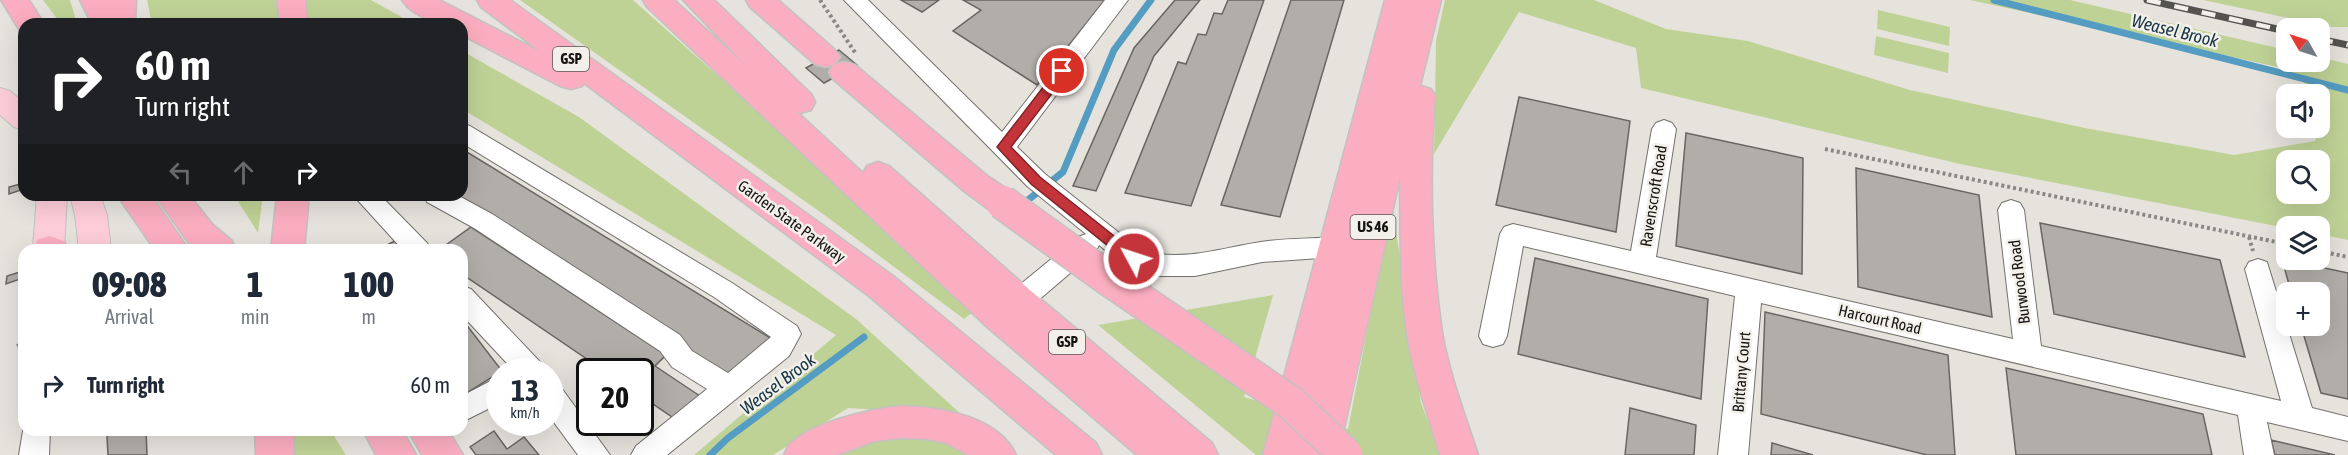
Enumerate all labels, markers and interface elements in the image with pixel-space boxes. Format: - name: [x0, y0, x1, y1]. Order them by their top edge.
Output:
- water label: Weasel Brook: [2130, 10, 2222, 52]
- north arrow: [2276, 18, 2330, 72]
- map controls: [2276, 18, 2330, 336]
- text: 60 m: [135, 41, 210, 89]
- icon: right: [36, 42, 114, 120]
- pin: [1036, 45, 1087, 96]
- road number: GSP: [553, 47, 589, 71]
- icon: arrive: [1045, 54, 1078, 87]
- button: sound: [2276, 84, 2330, 138]
- text: Turn right: [135, 91, 230, 122]
- street label: Ravenscroft Road: [1636, 144, 1670, 248]
- button: search: [2276, 150, 2330, 204]
- icon: left: [164, 156, 197, 189]
- icon: ahead: [227, 156, 260, 189]
- icon: right: [290, 156, 323, 189]
- street label: Garden State Parkway: [734, 176, 849, 267]
- road number: US 46: [1350, 215, 1396, 239]
- button: layers: [2276, 216, 2330, 270]
- position arrow: [1102, 227, 1166, 291]
- street label: Burwood Road: [2005, 239, 2033, 325]
- text: 09:08: [92, 263, 167, 305]
- text: 1: [247, 263, 263, 305]
- text: 100: [343, 263, 394, 305]
- button: +: [2276, 282, 2330, 336]
- street label: Harcourt Road: [1837, 301, 1923, 337]
- text: Arrival: [105, 305, 154, 328]
- text: min: [241, 305, 269, 328]
- text: m: [361, 305, 376, 328]
- road number: GSP: [1049, 330, 1085, 354]
- street label: Brittany Court: [1729, 331, 1755, 413]
- water label: Weasel Brook: [736, 348, 820, 419]
- speed limit sign: 20: [576, 358, 654, 436]
- icon: right: [36, 369, 69, 402]
- text: Turn right: [87, 372, 164, 398]
- text: 60 m: [410, 372, 450, 398]
- text: 13: [511, 373, 539, 407]
- text: km/h: [510, 404, 540, 421]

